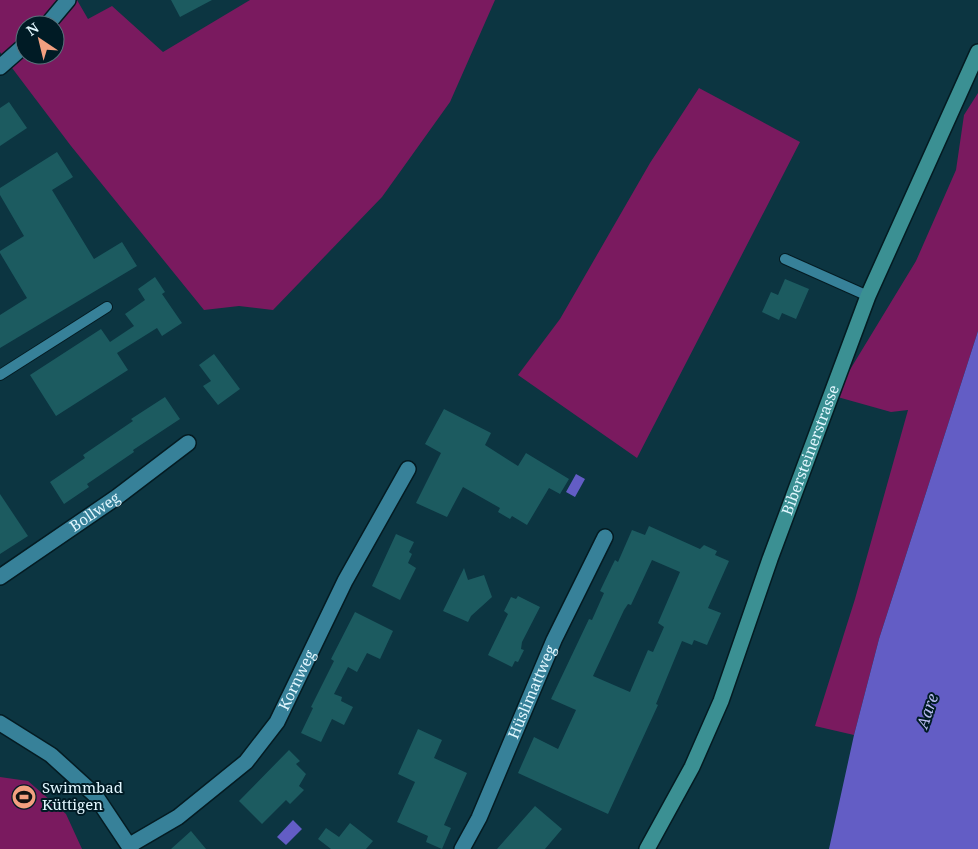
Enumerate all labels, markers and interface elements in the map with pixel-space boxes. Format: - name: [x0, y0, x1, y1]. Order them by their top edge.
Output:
- north arrow: [15, 15, 65, 65]
- text: N: [22, 18, 42, 40]
- street label: Bibersteinerstrasse: [776, 382, 843, 518]
- street label: Bollweg: [65, 487, 123, 536]
- street label: Hüslimattweg: [503, 642, 560, 742]
- street label: Kornweg: [273, 646, 319, 713]
- water label: Aare: [910, 690, 943, 732]
- place label: Swimmbad Küttigen: [42, 777, 123, 814]
- sports icon: Swimmbad Küttigen: [11, 784, 37, 810]

